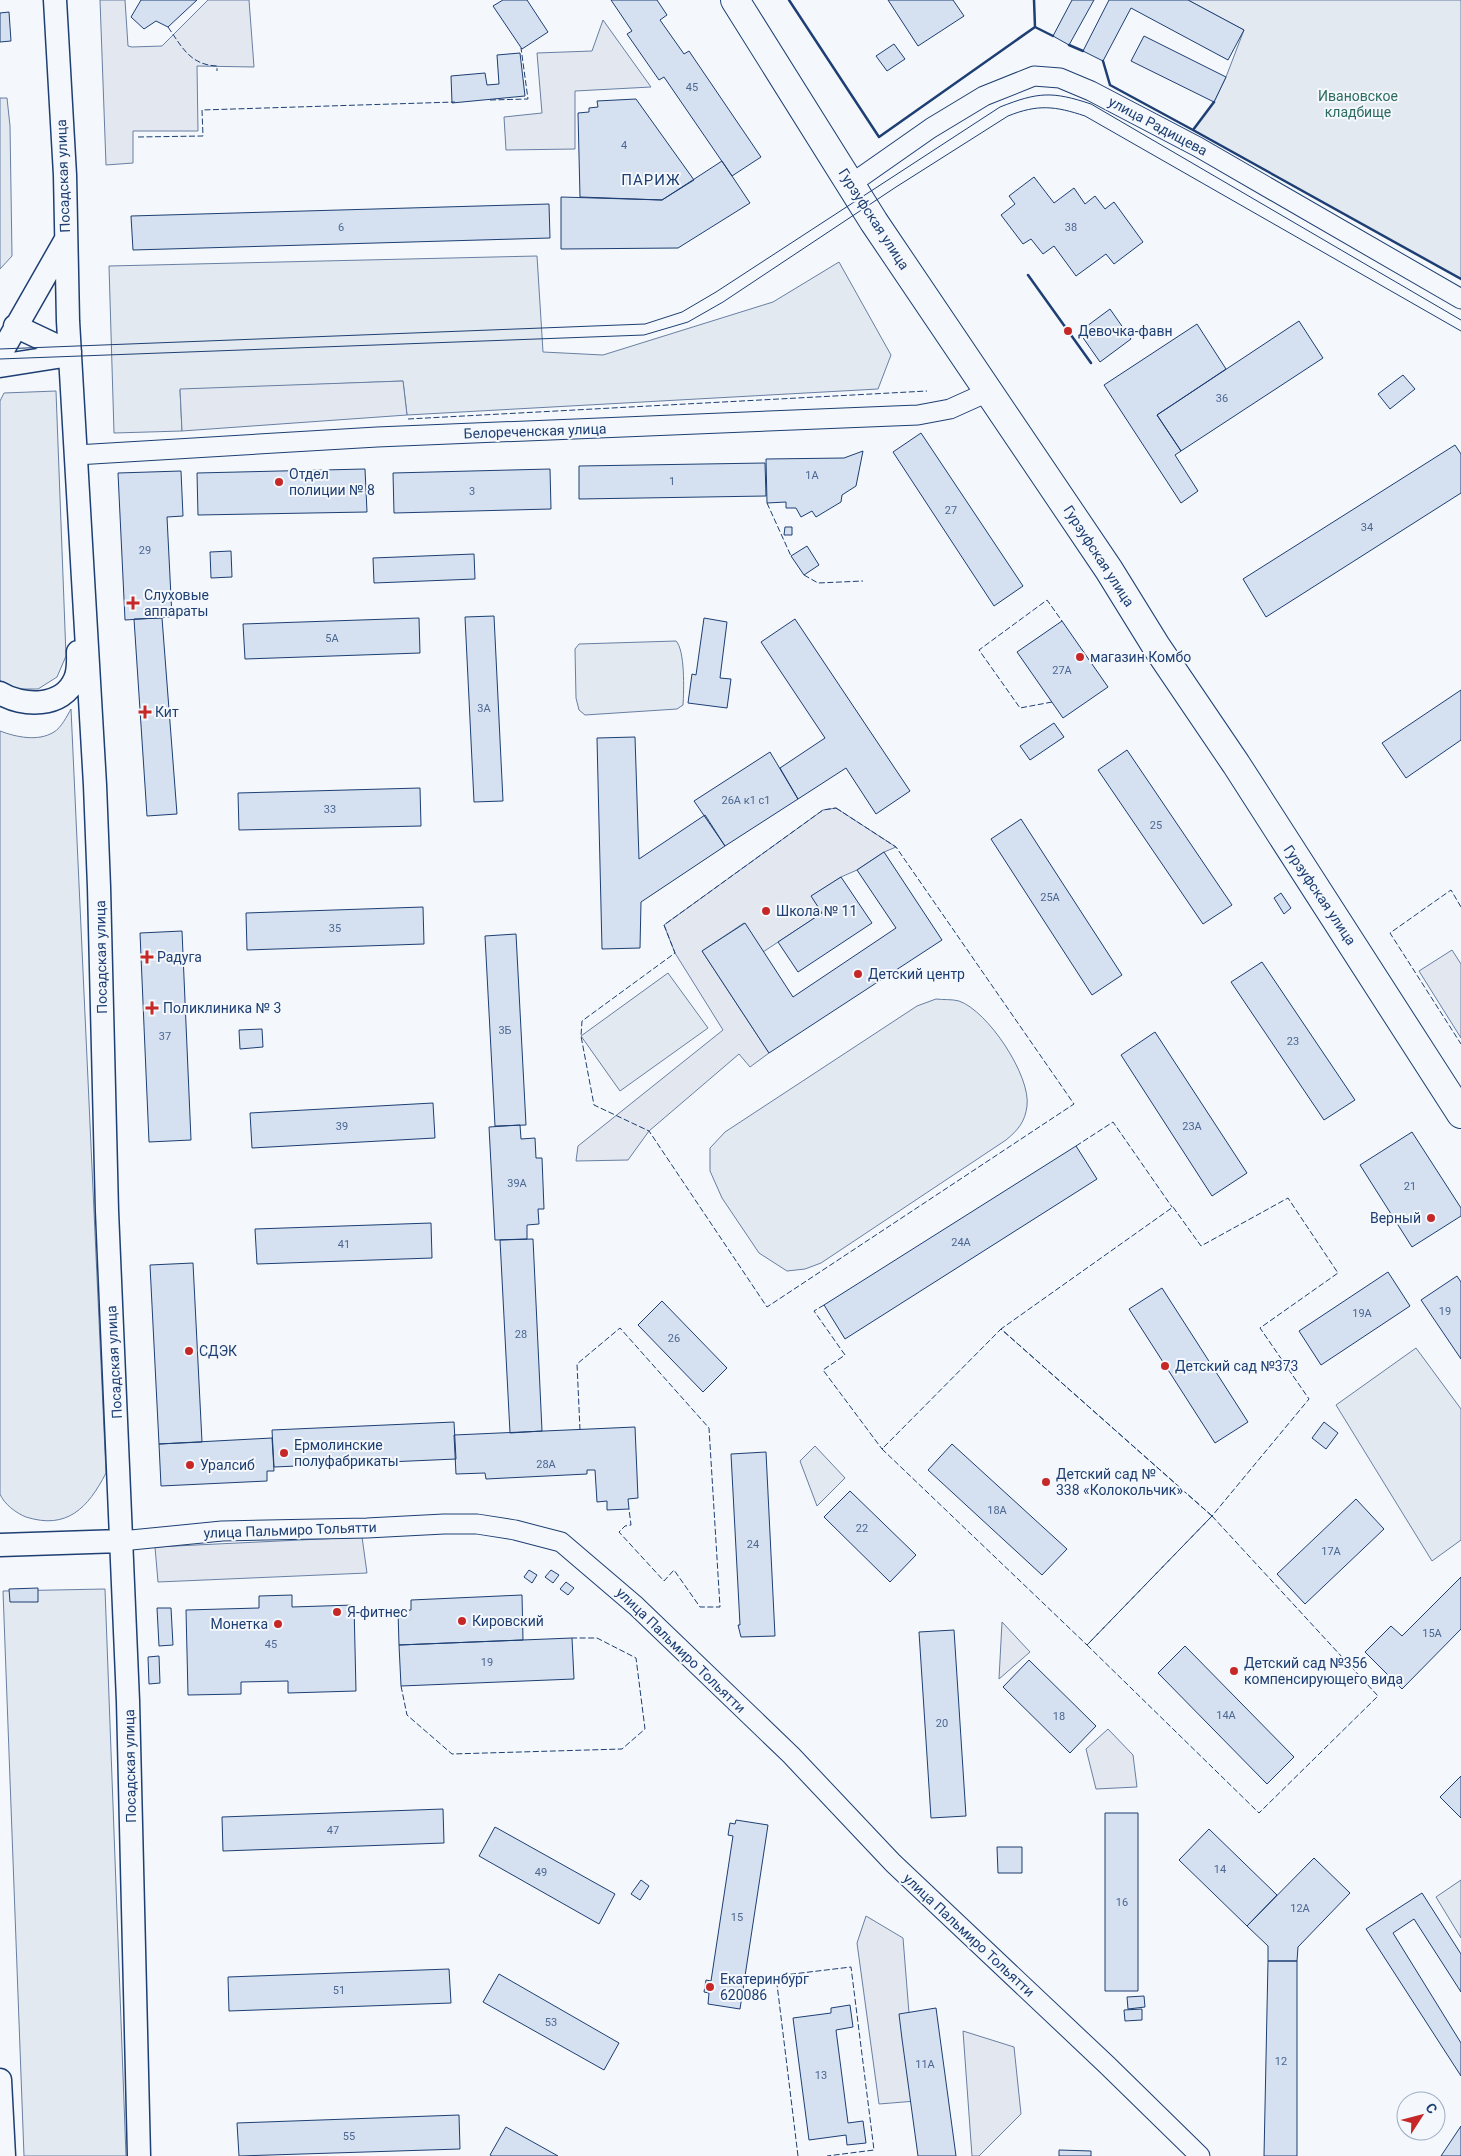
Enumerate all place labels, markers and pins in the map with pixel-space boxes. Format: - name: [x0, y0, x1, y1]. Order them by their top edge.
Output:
- place label: Девочка-фавн: [1078, 323, 1172, 339]
- marker: Девочка-фавн: [1062, 325, 1074, 337]
- place label: Отдел полиции № 8: [289, 466, 375, 498]
- marker: Отдел полиции № 8: [273, 476, 285, 488]
- place label: Слуховые аппараты: [144, 587, 209, 619]
- marker: Слуховые аппараты: [126, 596, 140, 610]
- place label: магазин Комбо: [1090, 649, 1191, 665]
- marker: магазин Комбо: [1074, 651, 1086, 663]
- place label: Кит: [155, 704, 179, 720]
- marker: Кит: [139, 706, 151, 718]
- place label: Школа № 11: [776, 903, 857, 919]
- marker: Школа № 11: [760, 905, 772, 917]
- place label: Радуга: [157, 949, 202, 965]
- marker: Радуга: [141, 951, 153, 963]
- place label: Детский центр: [868, 966, 965, 982]
- marker: Детский центр: [852, 968, 864, 980]
- place label: Поликлиника № 3: [163, 1000, 281, 1016]
- marker: Поликлиника № 3: [145, 1001, 159, 1015]
- place label: Верный: [1370, 1210, 1421, 1226]
- marker: Верный: [1425, 1212, 1437, 1224]
- place label: СДЭК: [199, 1343, 237, 1359]
- marker: СДЭК: [183, 1345, 195, 1357]
- place label: Детский сад №373: [1175, 1358, 1298, 1374]
- marker: Детский сад №373: [1159, 1360, 1171, 1372]
- place label: Ермолинские полуфабрикаты: [294, 1437, 399, 1469]
- marker: Ермолинские полуфабрикаты: [278, 1447, 290, 1459]
- place label: Уралсиб: [200, 1457, 255, 1473]
- marker: Уралсиб: [184, 1459, 196, 1471]
- place label: Детский сад № 338 «Колокольчик»: [1056, 1466, 1183, 1498]
- marker: Детский сад № 338 «Колокольчик»: [1040, 1476, 1052, 1488]
- place label: Я-фитнес: [347, 1604, 408, 1620]
- marker: Я-фитнес: [331, 1606, 343, 1618]
- place label: Кировский: [472, 1613, 544, 1629]
- marker: Кировский: [456, 1615, 468, 1627]
- place label: Монетка: [210, 1616, 268, 1632]
- marker: Монетка: [272, 1618, 284, 1630]
- place label: Детский сад №356 компенсирующего вида: [1244, 1655, 1403, 1687]
- marker: Детский сад №356 компенсирующего вида: [1228, 1665, 1240, 1677]
- place label: Екатеринбург 620086: [720, 1971, 809, 2003]
- marker: Екатеринбург 620086: [704, 1981, 716, 1993]

